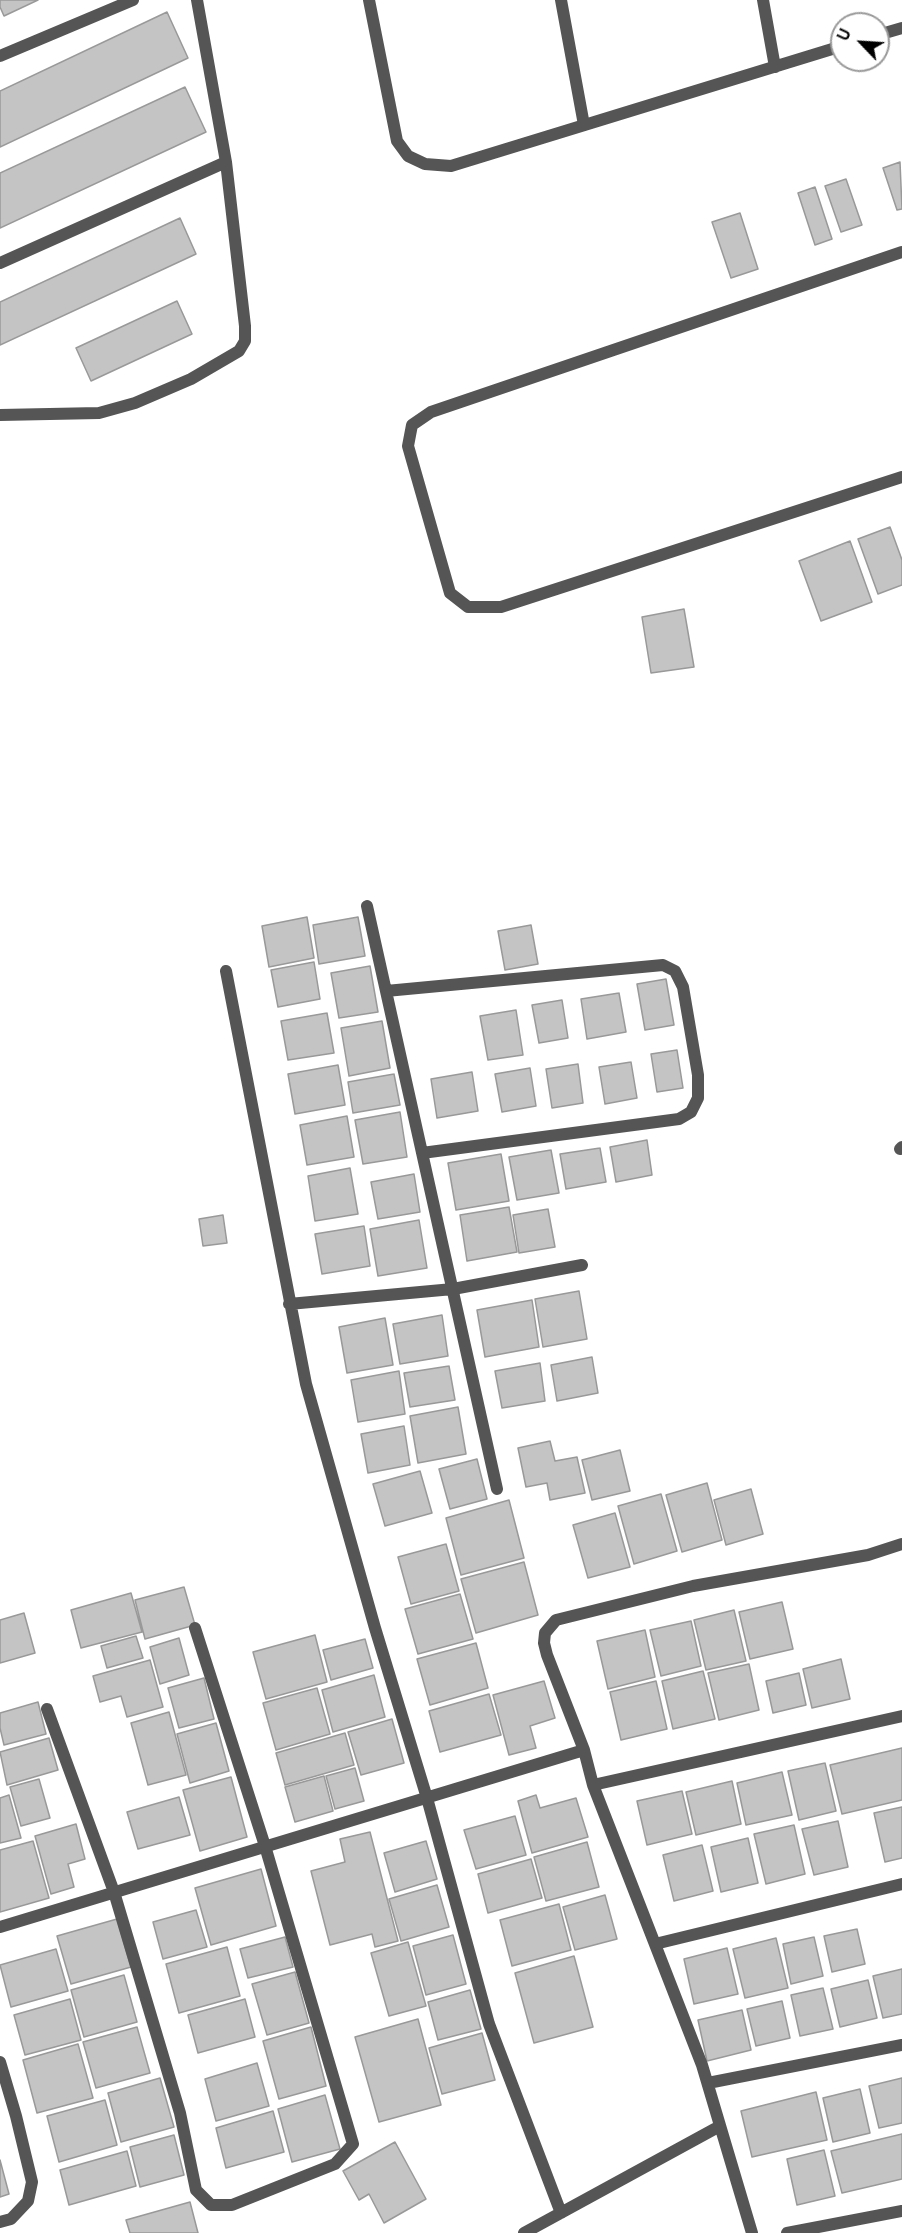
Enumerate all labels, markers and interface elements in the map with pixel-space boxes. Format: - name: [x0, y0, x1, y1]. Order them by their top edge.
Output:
- north arrow: [830, 12, 890, 72]
- text: U: [834, 26, 857, 45]

